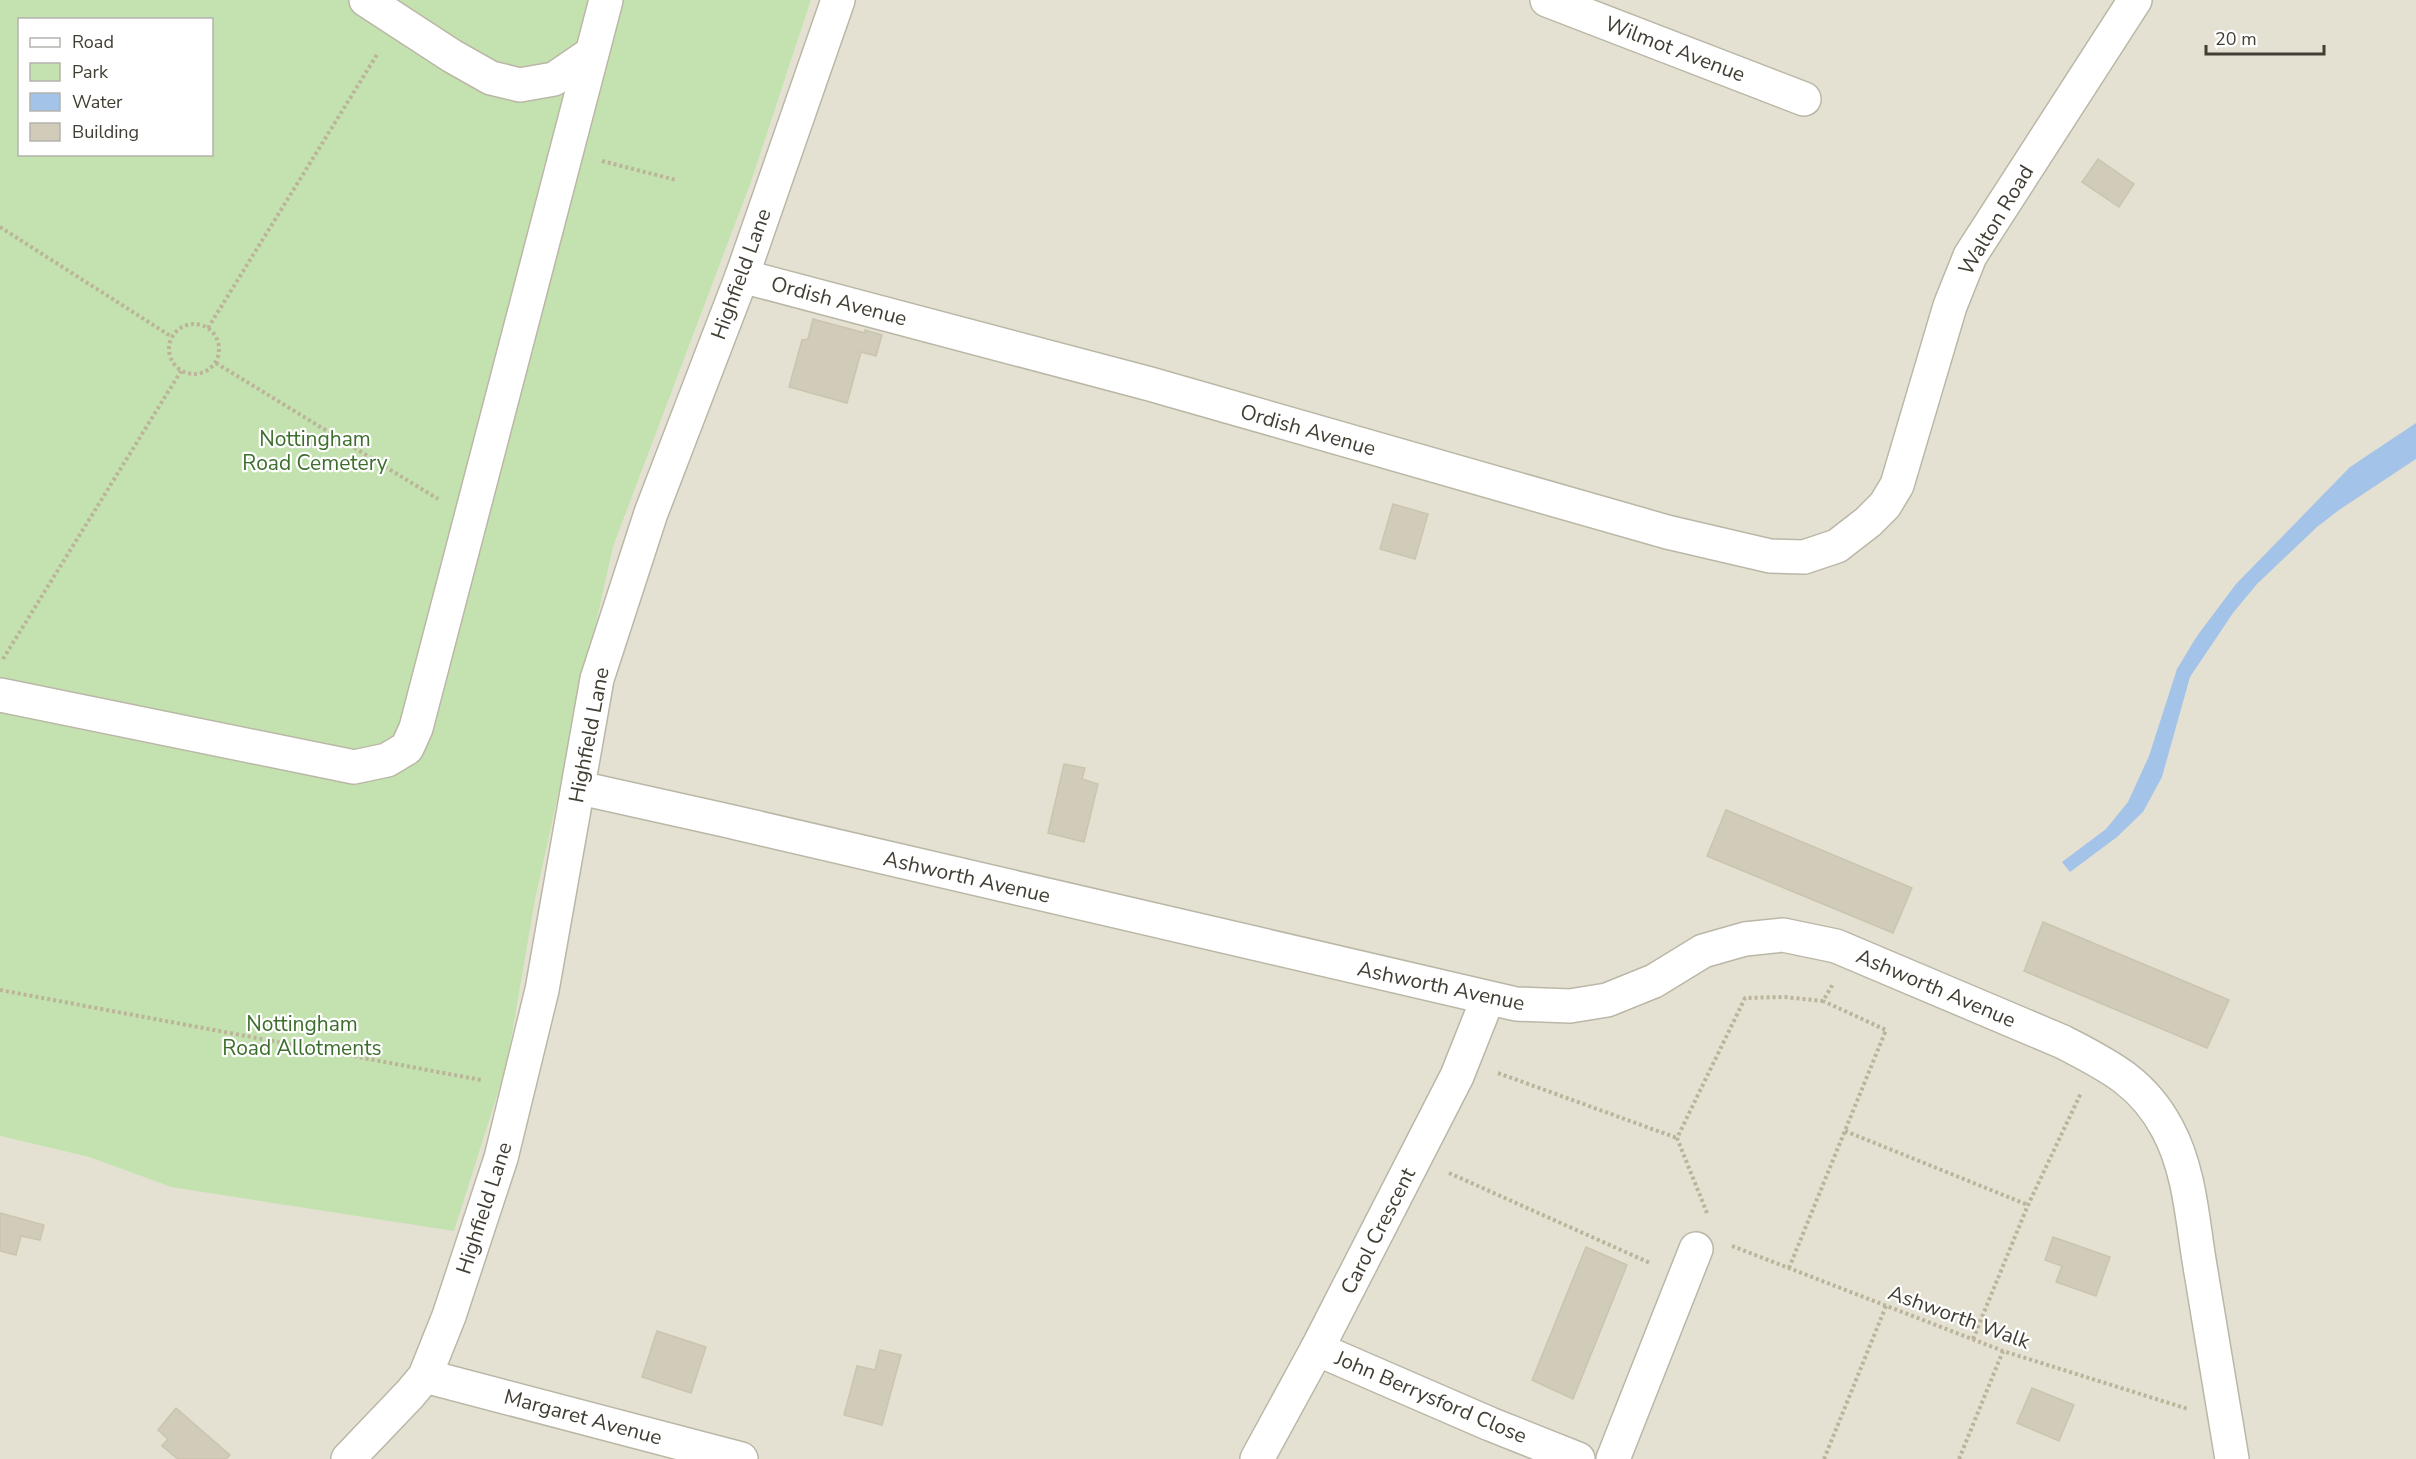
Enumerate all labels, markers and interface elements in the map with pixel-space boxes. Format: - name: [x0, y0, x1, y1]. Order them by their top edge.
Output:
- street label: Wilmot Avenue: [1601, 9, 1749, 89]
- legend: [18, 18, 213, 156]
- scale bar: [2206, 18, 2324, 56]
- text: 20 m: [2215, 27, 2257, 51]
- text: Road: [72, 30, 114, 54]
- text: Park: [72, 60, 109, 84]
- text: Water: [72, 90, 123, 114]
- text: Building: [72, 120, 139, 144]
- street label: Walton Road: [1952, 160, 2040, 280]
- street label: Highfield Lane: [704, 205, 778, 343]
- street label: Ordish Avenue: [768, 269, 910, 333]
- street label: Ordish Avenue: [1237, 397, 1379, 463]
- park label: Nottingham Road Cemetery: [242, 425, 388, 477]
- street label: Highfield Lane: [562, 665, 616, 805]
- street label: Ashworth Avenue: [881, 844, 1053, 910]
- street label: Ashworth Avenue: [1852, 942, 2020, 1034]
- street label: Ashworth Avenue: [1355, 955, 1527, 1017]
- park label: Nottingham Road Allotments: [222, 1010, 382, 1062]
- street label: Highfield Lane: [449, 1138, 519, 1278]
- street label: Carol Crescent: [1334, 1162, 1422, 1299]
- street label: Ashworth Walk: [1884, 1278, 2034, 1356]
- street label: John Berrysford Close: [1330, 1343, 1531, 1450]
- street label: Margaret Avenue: [501, 1382, 665, 1452]

